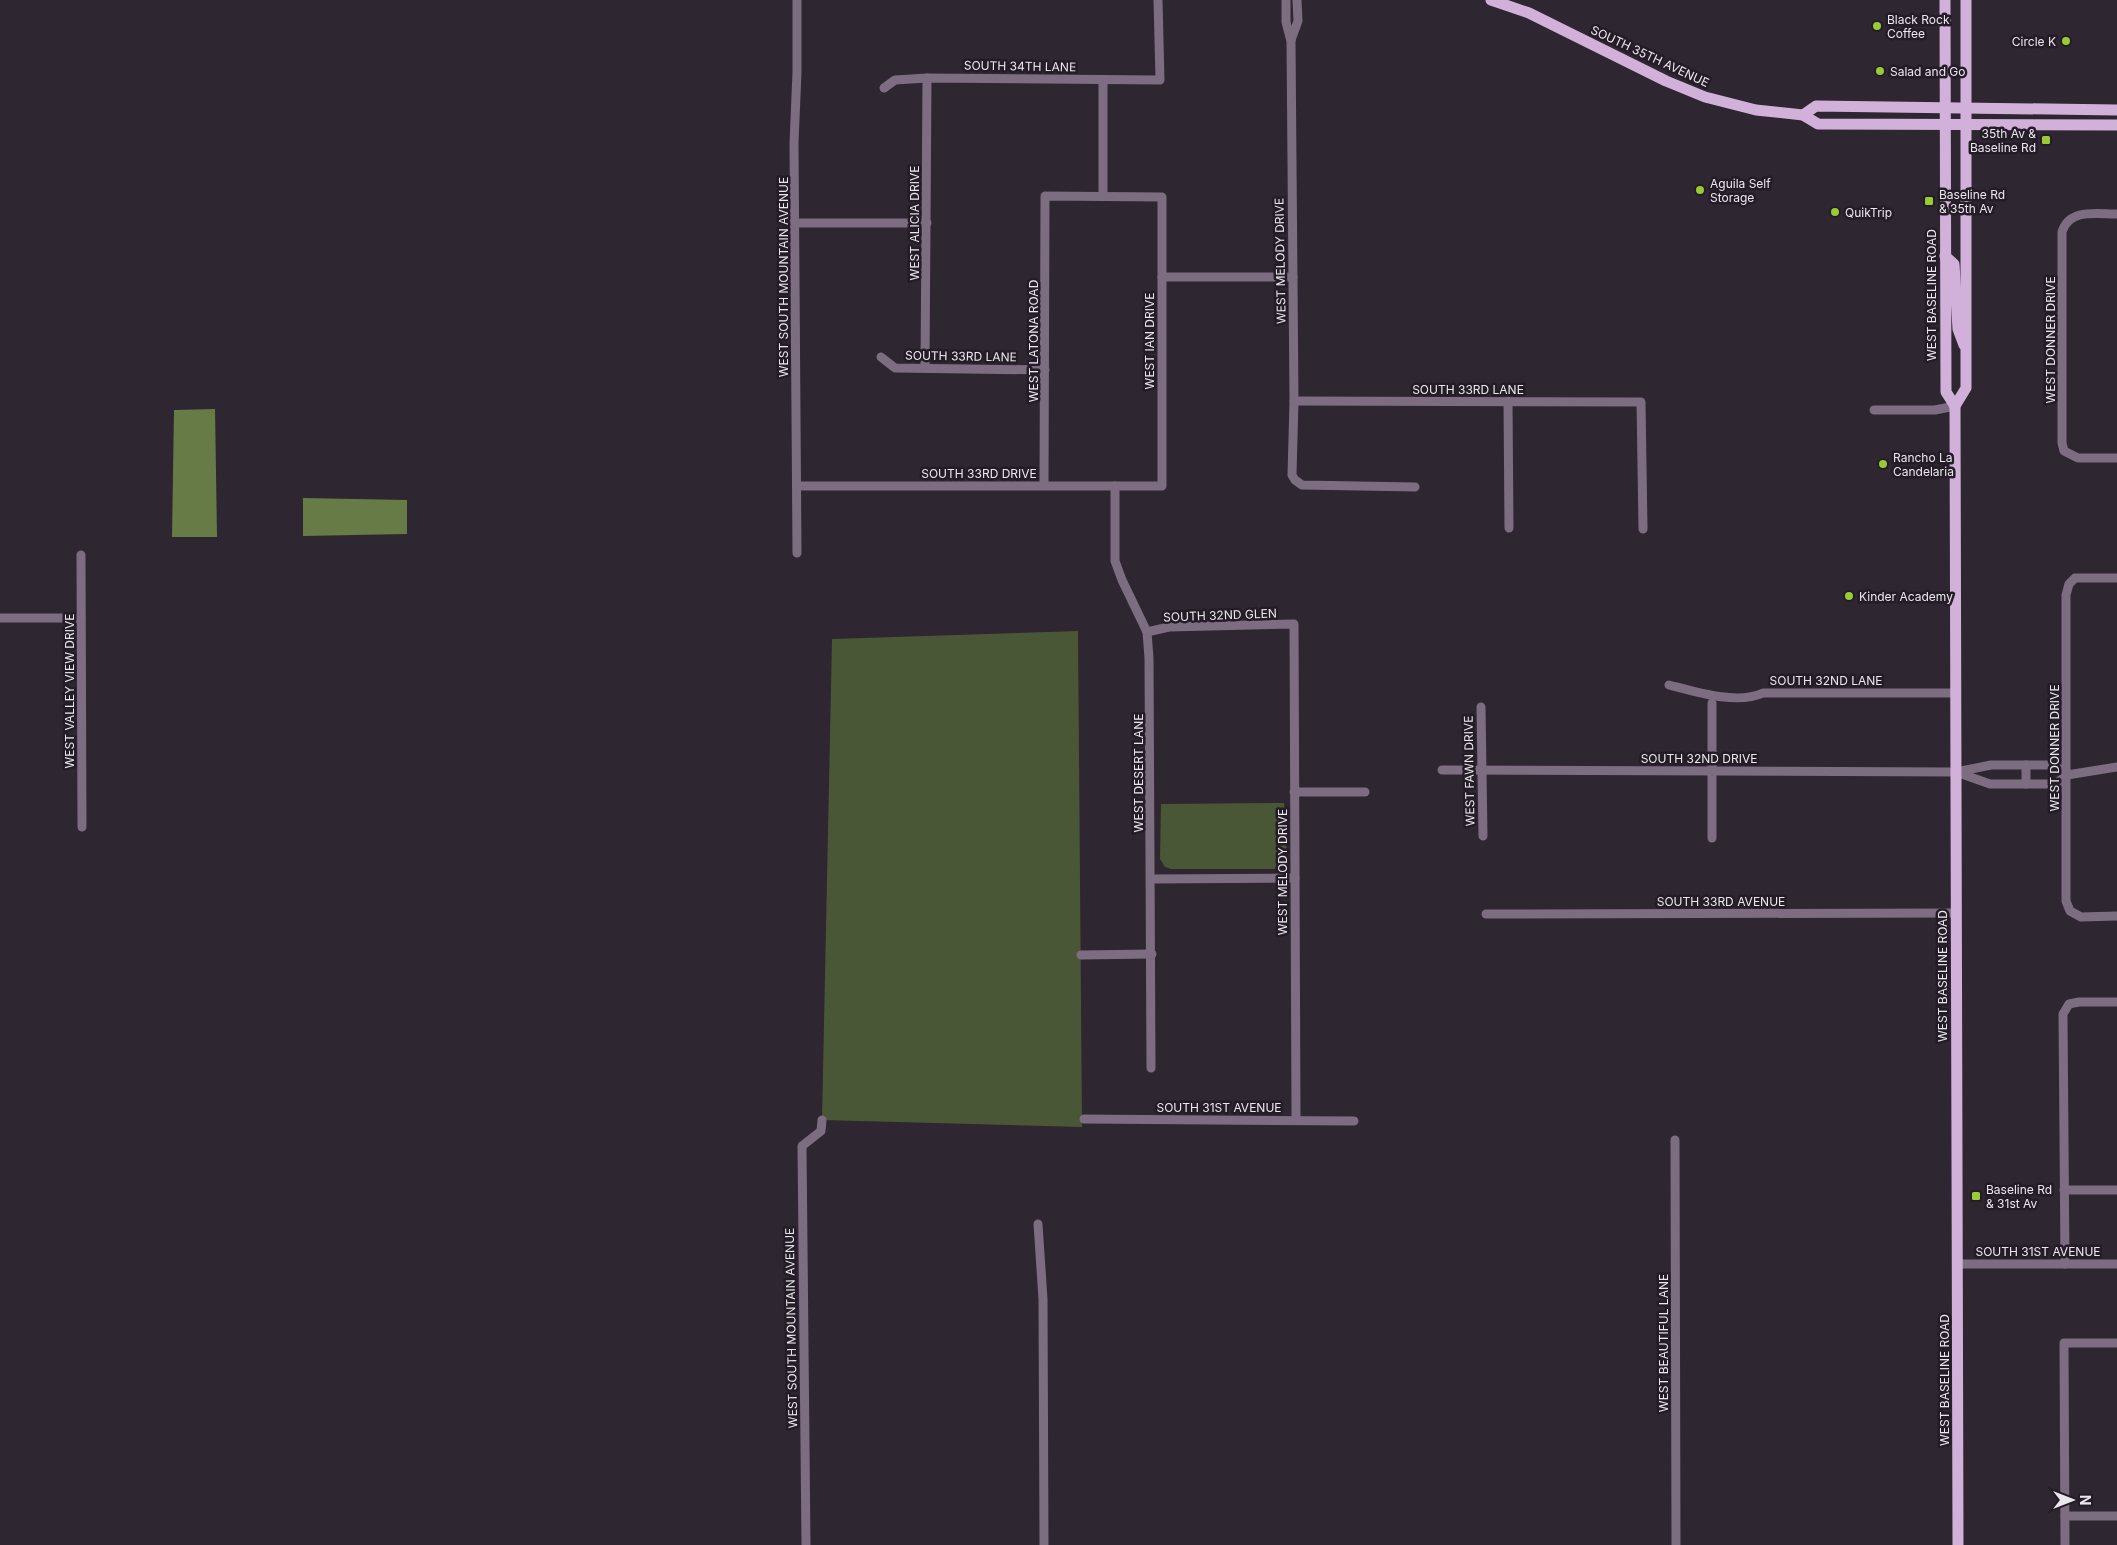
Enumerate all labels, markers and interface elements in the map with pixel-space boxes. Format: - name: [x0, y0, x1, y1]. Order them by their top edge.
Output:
- place label: Black Rock Coffee: [1887, 12, 1950, 41]
- marker: Black Rock Coffee: [1871, 20, 1883, 32]
- street label: SOUTH 35TH AVENUE: [1588, 22, 1712, 90]
- place label: Circle K: [2012, 34, 2056, 49]
- marker: Circle K: [2060, 35, 2072, 47]
- street label: SOUTH 34TH LANE: [964, 58, 1076, 74]
- place label: Salad and Go: [1890, 64, 1966, 79]
- marker: Salad and Go: [1874, 65, 1886, 77]
- place label: 35th Av & Baseline Rd: [1970, 126, 2036, 155]
- marker: 35th Av & Baseline Rd: [2040, 134, 2052, 146]
- street label: WEST ALICIA DRIVE: [907, 166, 922, 280]
- place label: Aguila Self Storage: [1710, 176, 1771, 205]
- street label: WEST SOUTH MOUNTAIN AVENUE: [776, 177, 791, 377]
- marker: Aguila Self Storage: [1694, 184, 1706, 196]
- place label: Baseline Rd & 35th Av: [1939, 187, 2005, 216]
- marker: Baseline Rd & 35th Av: [1923, 195, 1935, 207]
- street label: WEST MELODY DRIVE: [1271, 198, 1289, 324]
- place label: QuikTrip: [1845, 205, 1892, 220]
- marker: QuikTrip: [1829, 206, 1841, 218]
- street label: WEST BASELINE ROAD: [1924, 229, 1939, 361]
- street label: WEST DONNER DRIVE: [2043, 276, 2058, 404]
- street label: WEST LATONA ROAD: [1026, 280, 1041, 402]
- street label: WEST IAN DRIVE: [1142, 293, 1157, 389]
- street label: SOUTH 33RD LANE: [905, 348, 1017, 364]
- street label: SOUTH 33RD LANE: [1412, 382, 1524, 397]
- place label: Rancho La Candelaria: [1893, 450, 1954, 479]
- marker: Rancho La Candelaria: [1877, 458, 1889, 470]
- street label: SOUTH 33RD DRIVE: [921, 466, 1037, 481]
- place label: Kinder Academy: [1859, 589, 1953, 604]
- marker: Kinder Academy: [1843, 590, 1855, 602]
- street label: SOUTH 32ND GLEN: [1163, 606, 1277, 624]
- street label: WEST VALLEY VIEW DRIVE: [62, 614, 77, 768]
- street label: SOUTH 32ND LANE: [1770, 673, 1882, 688]
- street label: WEST DONNER DRIVE: [2047, 684, 2062, 812]
- street label: WEST DESERT LANE: [1131, 714, 1146, 832]
- street label: WEST FAWN DRIVE: [1461, 715, 1477, 827]
- street label: SOUTH 32ND DRIVE: [1641, 751, 1757, 766]
- street label: WEST MELODY DRIVE: [1275, 809, 1290, 935]
- street label: SOUTH 33RD AVENUE: [1657, 894, 1785, 909]
- street label: WEST BASELINE ROAD: [1935, 910, 1950, 1042]
- street label: SOUTH 31ST AVENUE: [1156, 1100, 1282, 1115]
- place label: Baseline Rd & 31st Av: [1986, 1182, 2052, 1211]
- marker: Baseline Rd & 31st Av: [1970, 1190, 1982, 1202]
- street label: WEST SOUTH MOUNTAIN AVENUE: [782, 1228, 800, 1428]
- street label: SOUTH 31ST AVENUE: [1975, 1244, 2101, 1259]
- street label: WEST BEAUTIFUL LANE: [1656, 1274, 1671, 1412]
- street label: WEST BASELINE ROAD: [1937, 1314, 1952, 1446]
- north arrow: [2047, 1475, 2097, 1525]
- text: N: [2077, 1495, 2094, 1505]

